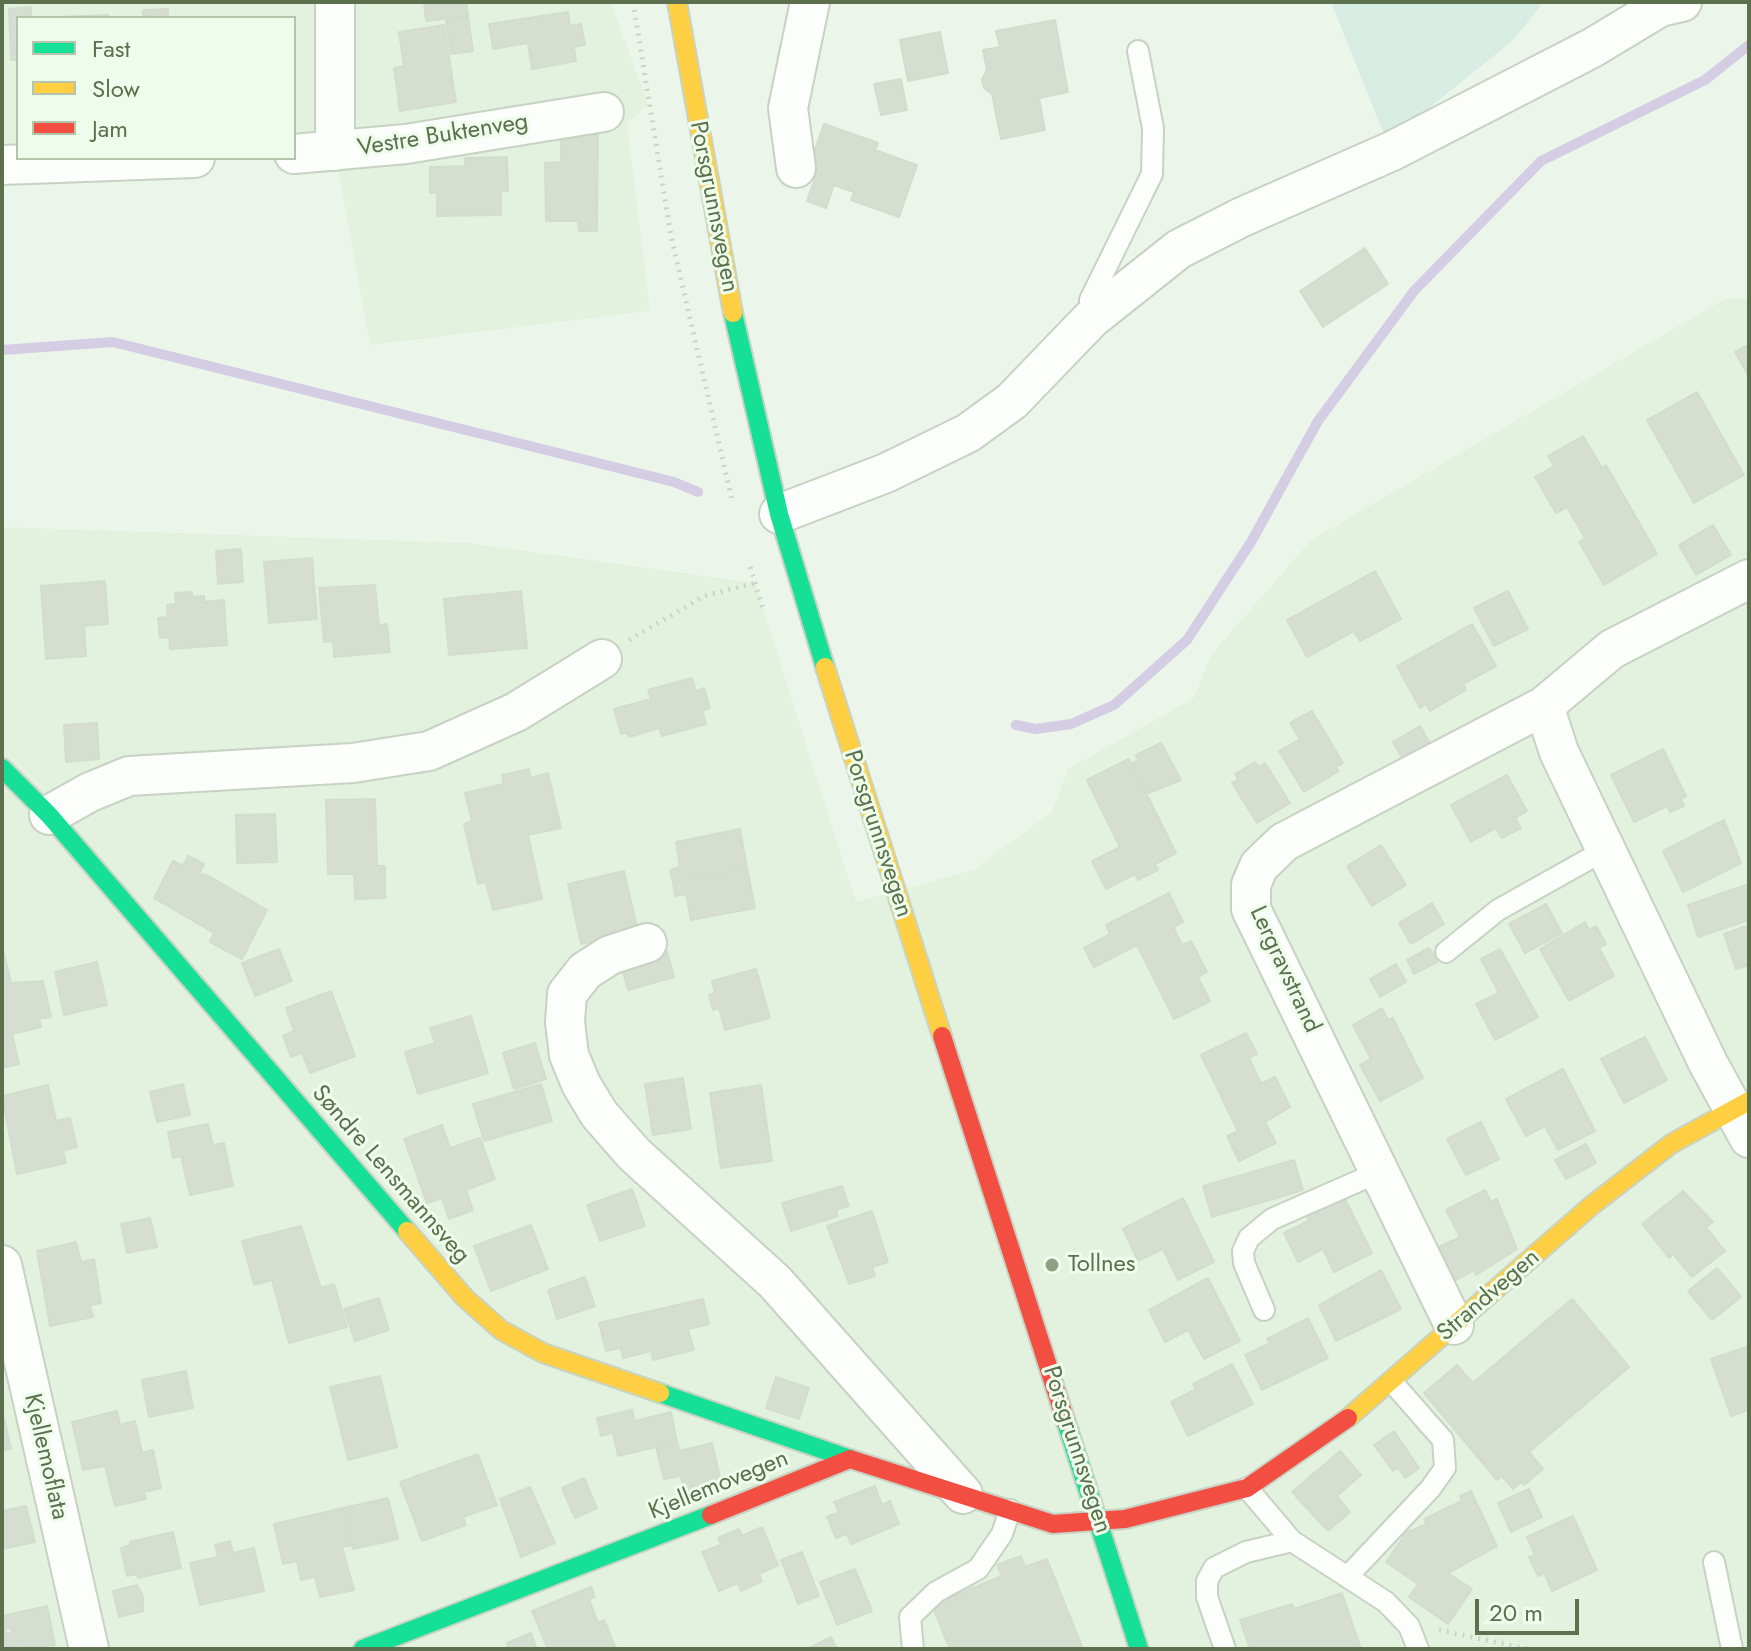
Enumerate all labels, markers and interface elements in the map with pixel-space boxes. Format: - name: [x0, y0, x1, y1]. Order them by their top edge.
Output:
- legend: [16, 16, 296, 160]
- text: Fast: [92, 31, 130, 66]
- text: Slow: [92, 71, 140, 106]
- street label: Vestre Buktenveg: [356, 108, 530, 164]
- text: Jam: [92, 111, 128, 146]
- street label: Porsgrunnsvegen: [682, 119, 744, 295]
- street label: Porsgrunnsvegen: [836, 747, 918, 921]
- street label: Lergravstrand: [1242, 902, 1326, 1038]
- street label: Søndre Lensmannsveg: [305, 1080, 475, 1270]
- street label: Strandvegen: [1432, 1244, 1546, 1348]
- place label: Tollnes: [1068, 1251, 1136, 1279]
- marker: Tollnes: [1043, 1256, 1061, 1274]
- street label: Porsgrunnsvegen: [1035, 1363, 1117, 1537]
- street label: Kjellemoflata: [17, 1391, 73, 1523]
- street label: Kjellemovegen: [645, 1445, 793, 1527]
- scale bar: [1479, 1583, 1583, 1633]
- text: 20 m: [1489, 1595, 1543, 1630]

